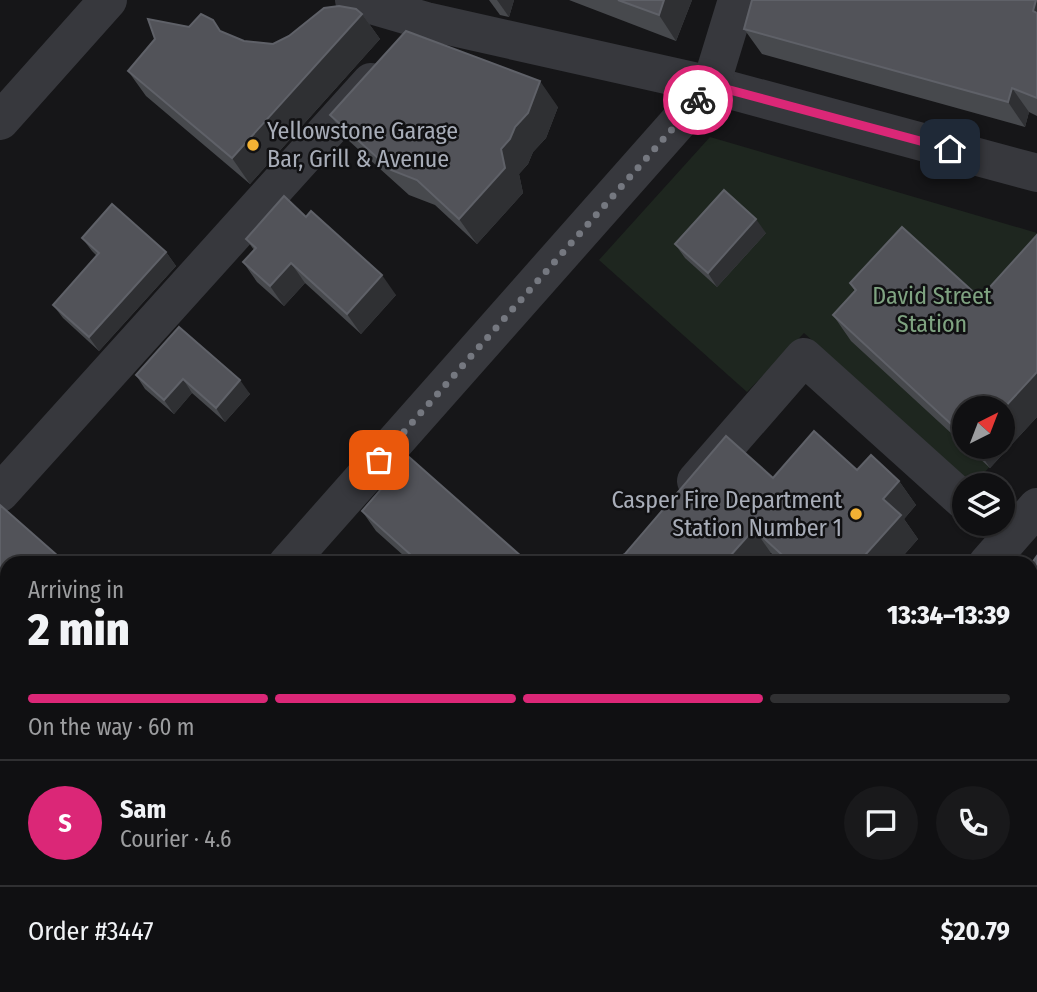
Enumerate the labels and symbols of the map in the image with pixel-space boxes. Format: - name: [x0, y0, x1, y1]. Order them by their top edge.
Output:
- courier: [663, 65, 733, 135]
- place label: Yellowstone Garage Bar, Grill & Avenue: [267, 117, 458, 173]
- pin: [920, 119, 980, 179]
- marker: Yellowstone Garage Bar, Grill & Avenue: [245, 137, 261, 153]
- park label: David Street Station: [872, 282, 992, 338]
- north arrow: [952, 396, 1015, 458]
- pin: [349, 430, 409, 490]
- place label: Casper Fire Department Station Number 1: [611, 486, 842, 542]
- marker: Casper Fire Department Station Number 1: [848, 506, 864, 522]

